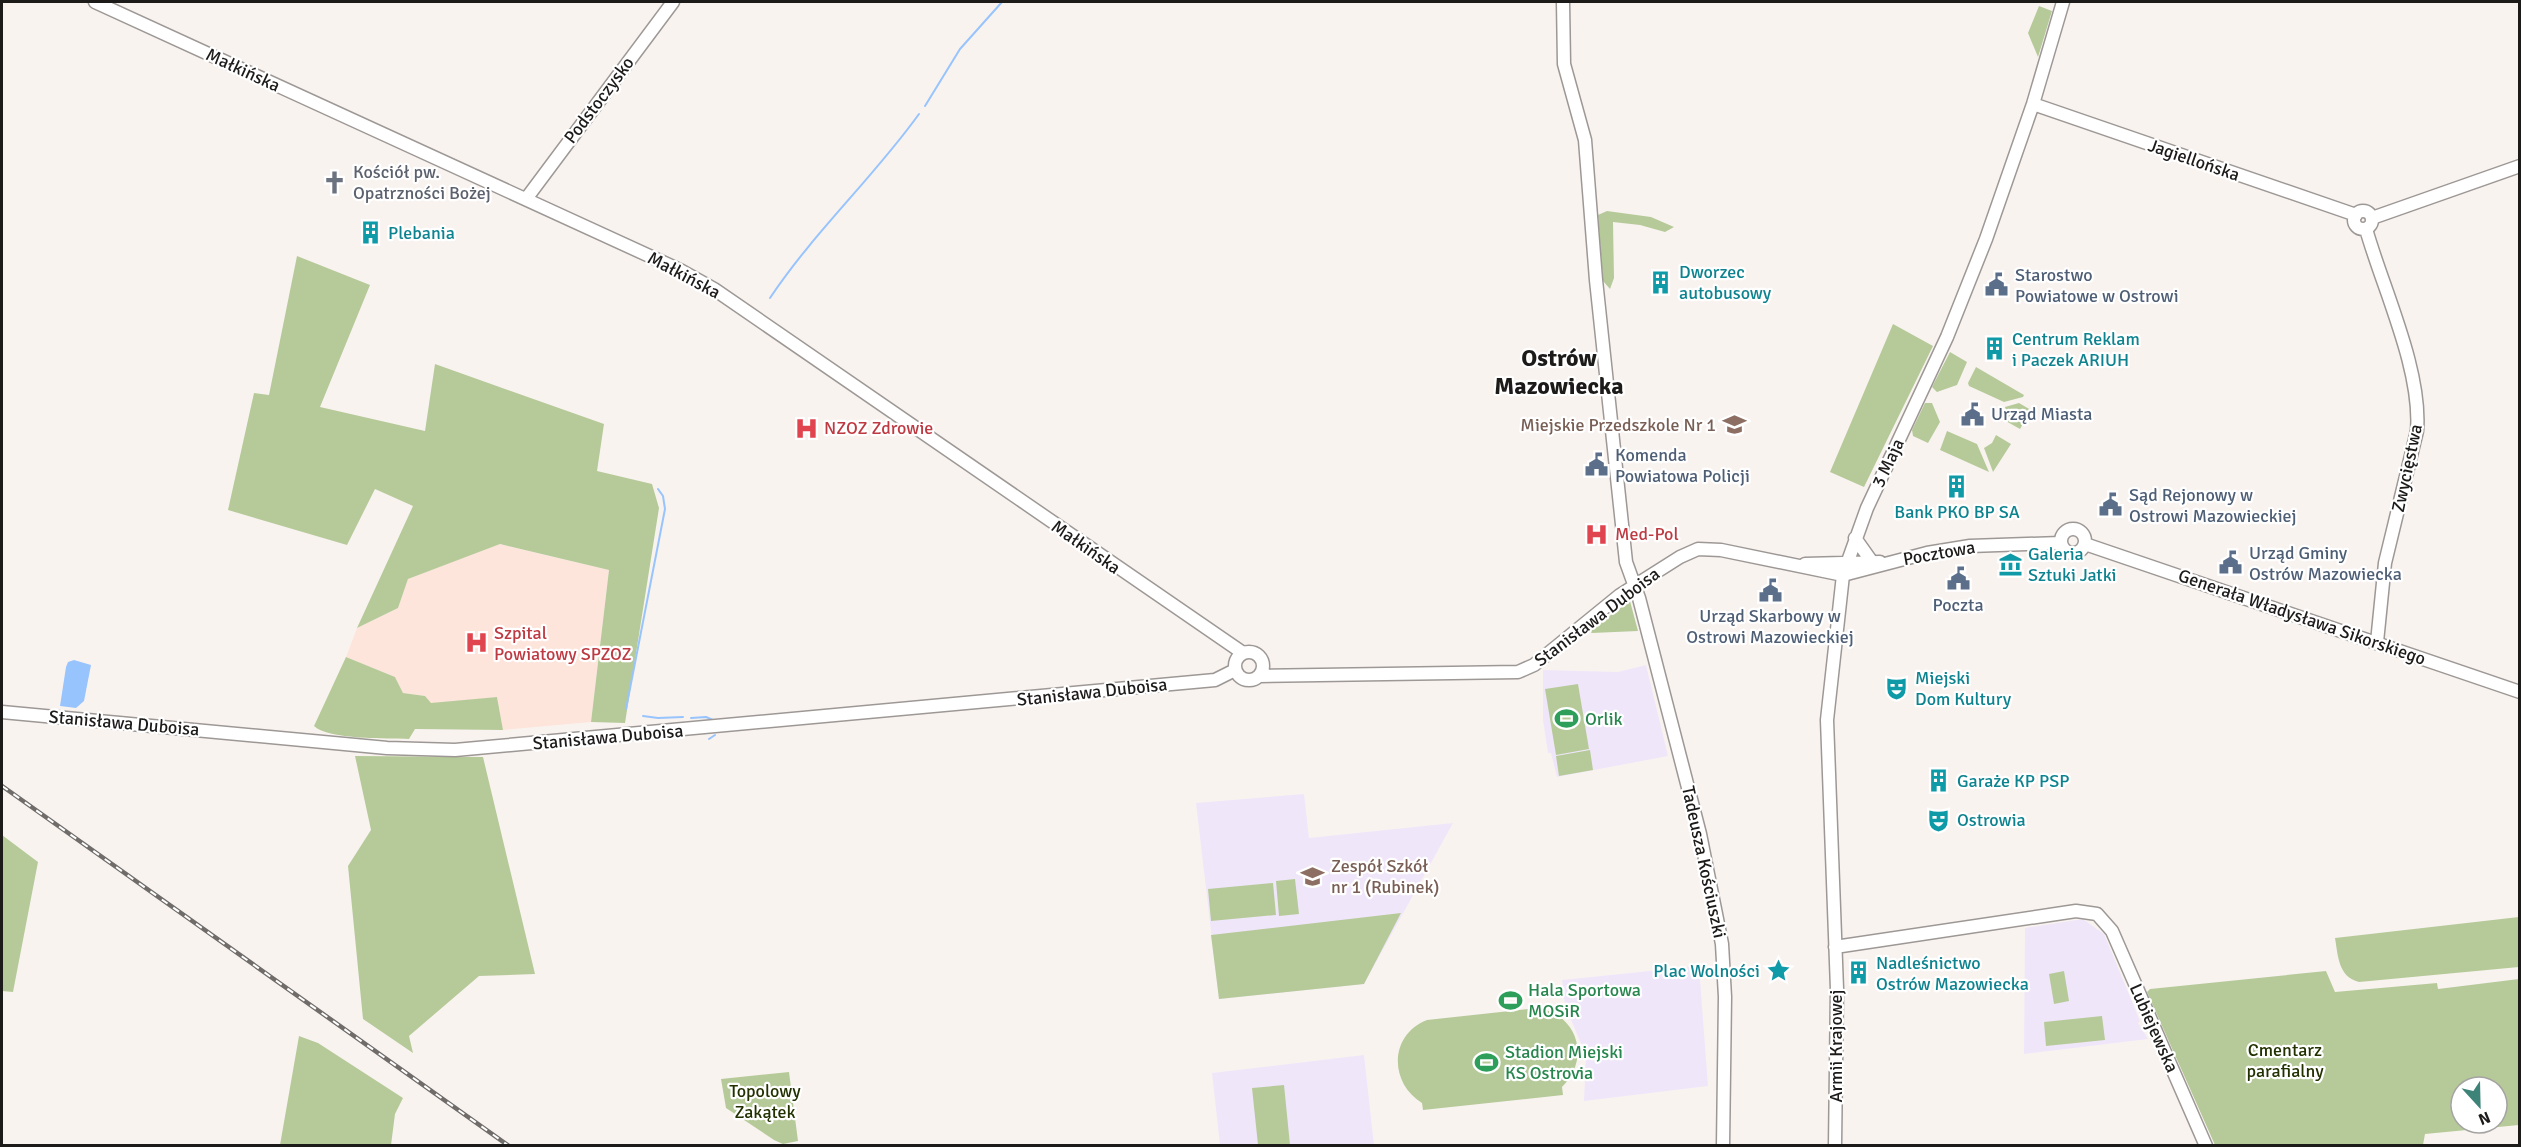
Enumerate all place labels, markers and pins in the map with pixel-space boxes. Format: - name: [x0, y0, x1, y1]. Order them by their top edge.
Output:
- place label: Kościół pw. Opatrzności Bożej: [353, 161, 491, 204]
- church icon: Kościół pw. Opatrzności Bożej: [322, 169, 348, 195]
- building icon: Plebania: [357, 220, 383, 246]
- place label: Plebania: [388, 222, 455, 244]
- place label: Dworzec autobusowy: [1679, 261, 1772, 304]
- place label: Starostwo Powiatowe w Ostrowi: [2015, 264, 2179, 307]
- building icon: Dworzec autobusowy: [1648, 269, 1674, 295]
- public building icon: Starostwo Powiatowe w Ostrowi: [1984, 272, 2010, 298]
- place label: Centrum Reklam i Paczek ARIUH: [2012, 328, 2140, 371]
- building icon: Centrum Reklam i Paczek ARIUH: [1981, 336, 2007, 362]
- public building icon: Urząd Miasta: [1960, 401, 1986, 427]
- place label: Urząd Miasta: [1991, 403, 2092, 425]
- school or university icon: Miejskie Przedszkole Nr 1: [1721, 412, 1747, 438]
- place label: Miejskie Przedszkole Nr 1: [1520, 414, 1716, 436]
- hospital icon: NZOZ Zdrowie: [793, 415, 819, 441]
- place label: NZOZ Zdrowie: [824, 417, 933, 439]
- place label: Komenda Powiatowa Policji: [1615, 444, 1750, 487]
- public building icon: Komenda Powiatowa Policji: [1584, 452, 1610, 478]
- building icon: Bank PKO BP SA: [1944, 473, 1970, 499]
- place label: Sąd Rejonowy w Ostrowi Mazowieckiej: [2129, 484, 2297, 527]
- public building icon: Sąd Rejonowy w Ostrowi Mazowieckiej: [2098, 492, 2124, 518]
- place label: Bank PKO BP SA: [1894, 501, 2020, 523]
- hospital icon: Med-Pol: [1584, 521, 1610, 547]
- place label: Med-Pol: [1615, 523, 1679, 545]
- place label: Urząd Gminy Ostrów Mazowiecka: [2249, 542, 2402, 585]
- place label: Galeria Sztuki Jatki: [2028, 543, 2116, 586]
- public building icon: Urząd Gminy Ostrów Mazowiecka: [2218, 550, 2244, 576]
- museum icon: Galeria Sztuki Jatki: [1997, 551, 2023, 577]
- public building icon: Poczta: [1945, 566, 1971, 592]
- public building icon: Urząd Skarbowy w Ostrowi Mazowieckiej: [1757, 577, 1783, 603]
- place label: Poczta: [1932, 594, 1984, 616]
- place label: Urząd Skarbowy w Ostrowi Mazowieckiej: [1686, 605, 1854, 648]
- place label: Szpital Powiatowy SPZOZ: [494, 622, 632, 665]
- hospital icon: Szpital Powiatowy SPZOZ: [463, 630, 489, 656]
- place label: Miejski Dom Kultury: [1915, 667, 2012, 710]
- theatre icon: Miejski Dom Kultury: [1884, 675, 1910, 701]
- sports icon: Orlik: [1554, 706, 1580, 732]
- place label: Orlik: [1585, 708, 1623, 730]
- building icon: Garaże KP PSP: [1926, 768, 1952, 794]
- place label: Garaże KP PSP: [1957, 770, 2069, 792]
- theatre icon: Ostrowia: [1926, 807, 1952, 833]
- place label: Ostrowia: [1957, 809, 2026, 831]
- place label: Zespół Szkół nr 1 (Rubinek): [1331, 855, 1440, 898]
- school or university icon: Zespół Szkół nr 1 (Rubinek): [1300, 863, 1326, 889]
- place label: Nadleśnictwo Ostrów Mazowiecka: [1876, 952, 2029, 995]
- place icon: Plac Wolności: [1765, 958, 1791, 984]
- place label: Plac Wolności: [1653, 960, 1760, 982]
- building icon: Nadleśnictwo Ostrów Mazowiecka: [1845, 960, 1871, 986]
- place label: Hala Sportowa MOSiR: [1528, 979, 1641, 1022]
- sports icon: Hala Sportowa MOSiR: [1497, 987, 1523, 1013]
- place label: Stadion Miejski KS Ostrovia: [1505, 1041, 1623, 1084]
- sports icon: Stadion Miejski KS Ostrovia: [1474, 1049, 1500, 1075]

